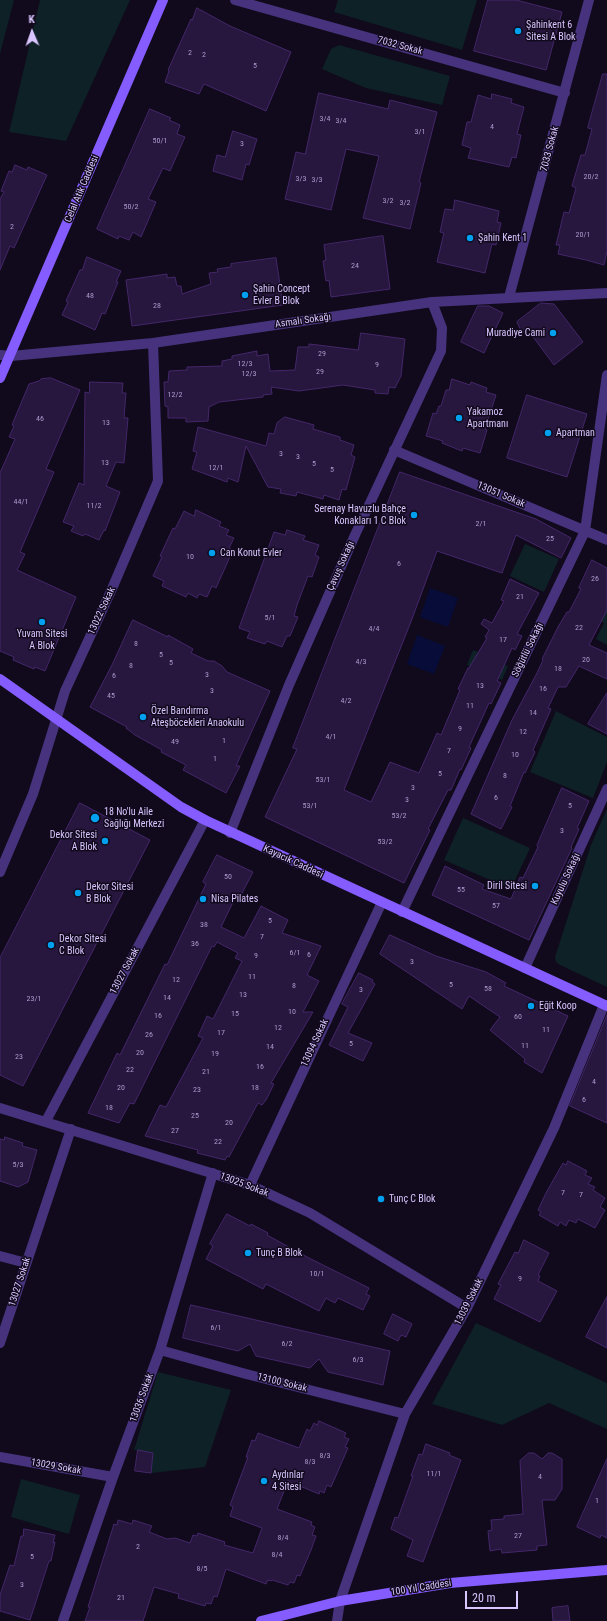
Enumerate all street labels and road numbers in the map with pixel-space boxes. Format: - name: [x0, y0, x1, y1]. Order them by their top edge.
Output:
- street label: 7032 Sokak: [376, 34, 424, 58]
- street label: 7033 Sokak: [538, 125, 562, 173]
- street label: Celal Atik Caddesi: [62, 154, 102, 224]
- street label: Asmalı Sokağı: [274, 311, 332, 331]
- street label: 13051 Sokak: [475, 480, 527, 510]
- street label: Çavuş Sokağı: [325, 539, 357, 593]
- street label: 13022 Sokak: [86, 585, 118, 637]
- street label: Söğütlü Sokağı: [510, 621, 546, 679]
- street label: Kayacık Caddesi: [261, 843, 325, 881]
- street label: Kuyulu Sokağı: [549, 851, 583, 907]
- street label: 13027 Sokak: [108, 946, 142, 996]
- street label: 13094 Sokak: [299, 1017, 331, 1069]
- street label: 13025 Sokak: [218, 1170, 270, 1200]
- street label: 13027 Sokak: [6, 1256, 34, 1308]
- street label: 13039 Sokak: [452, 1277, 486, 1327]
- street label: 13100 Sokak: [256, 1371, 308, 1395]
- street label: 13036 Sokak: [128, 1372, 156, 1424]
- street label: 13029 Sokak: [30, 1457, 82, 1477]
- street label: 100 Yıl Caddesi: [390, 1577, 452, 1599]

